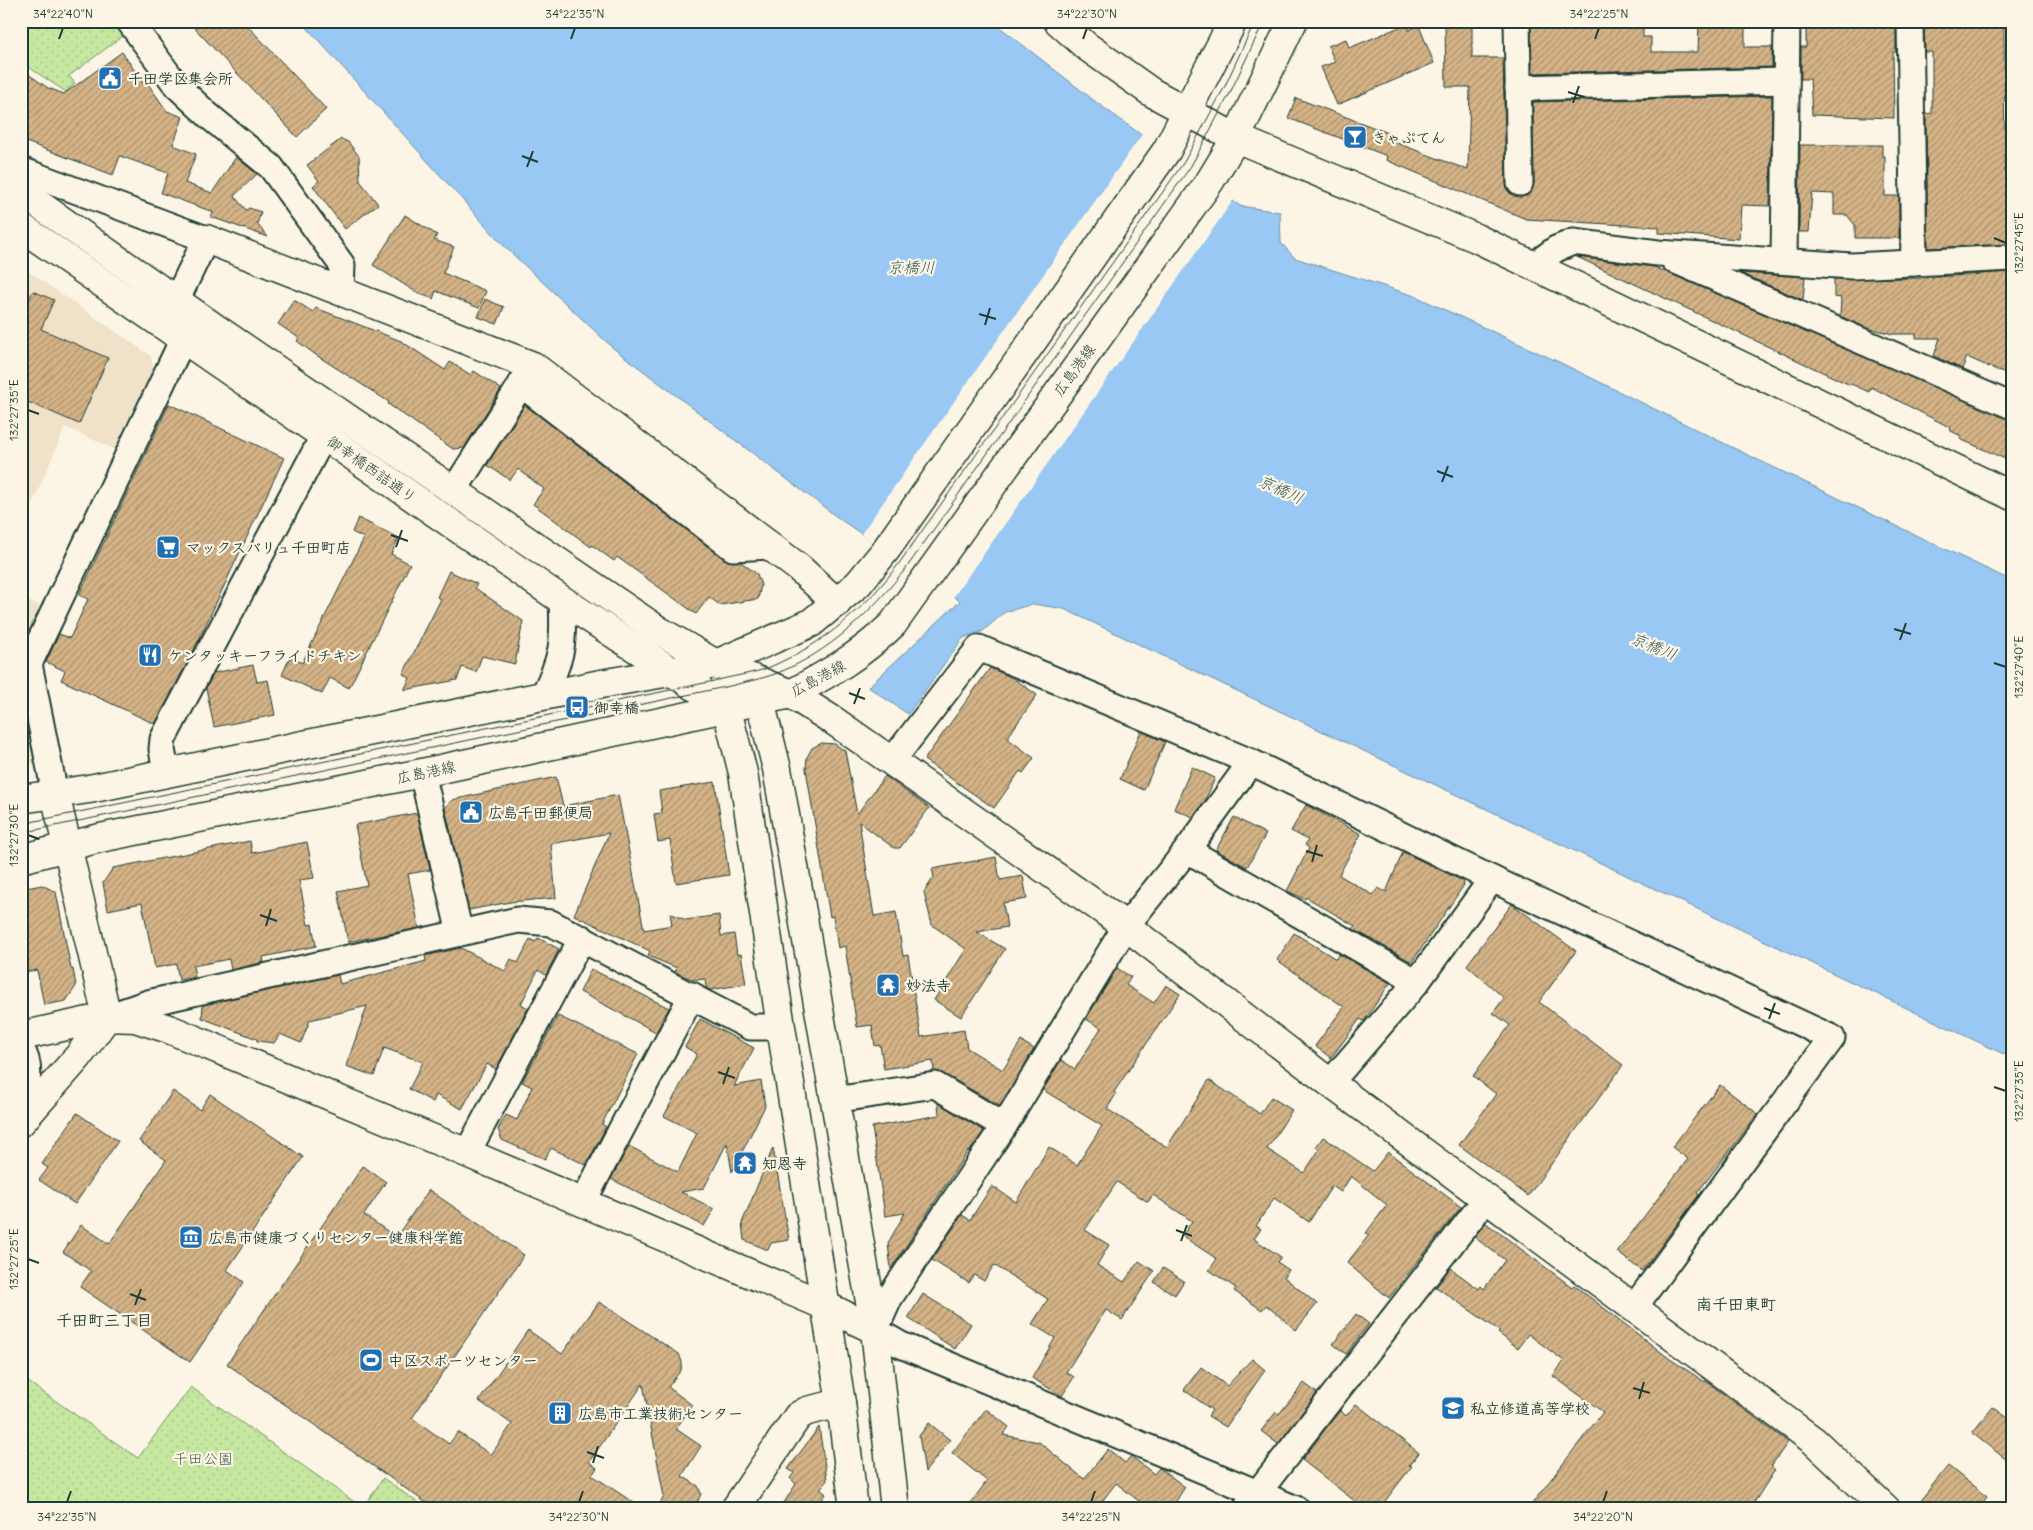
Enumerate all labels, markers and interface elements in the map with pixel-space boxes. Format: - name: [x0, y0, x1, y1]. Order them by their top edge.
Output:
- text: 34°22'40"N: [33, 6, 93, 21]
- text: 34°22'35"N: [545, 6, 605, 21]
- text: 34°22'30"N: [1057, 6, 1117, 21]
- text: 34°22'25"N: [1569, 6, 1629, 21]
- public building icon: 千田学区集会所: [97, 65, 123, 91]
- place label: 千田学区集会所: [128, 69, 233, 88]
- bar icon: きゃぷてん: [1342, 124, 1368, 150]
- place label: きゃぷてん: [1372, 128, 1446, 147]
- text: 132°27'45"E: [2011, 212, 2026, 274]
- water label: 京橋川: [887, 257, 935, 277]
- street label: 広島港線: [1049, 340, 1099, 400]
- text: 132°27'35"E: [6, 379, 21, 441]
- street label: 御幸橋西詰通り: [324, 431, 420, 507]
- water label: 京橋川: [1255, 470, 1307, 508]
- supermarket icon: マックスバリュ千田町店: [155, 534, 181, 560]
- place label: マックスバリュ千田町店: [186, 538, 351, 557]
- water label: 京橋川: [1628, 628, 1680, 664]
- text: 132°27'40"E: [2011, 636, 2026, 698]
- restaurant icon: ケンタッキーフライドチキン: [137, 642, 163, 668]
- place label: ケンタッキーフライドチキン: [168, 646, 362, 665]
- street label: 広島港線: [787, 656, 849, 700]
- bus stop icon: 御幸橋: [564, 694, 590, 720]
- place label: 御幸橋: [594, 698, 639, 717]
- street label: 広島港線: [395, 756, 457, 788]
- public building icon: 広島千田郵便局: [458, 799, 484, 825]
- place label: 広島千田郵便局: [488, 803, 593, 822]
- text: 132°27'30"E: [6, 804, 21, 866]
- temple icon: 妙法寺: [875, 972, 901, 998]
- place label: 妙法寺: [906, 976, 951, 995]
- text: 132°27'35"E: [2011, 1060, 2026, 1122]
- temple icon: 知恩寺: [732, 1150, 758, 1176]
- place label: 知恩寺: [762, 1154, 807, 1173]
- museum icon: 広島市健康づくりセンター健康科学館: [178, 1224, 204, 1250]
- text: 132°27'25"E: [6, 1228, 21, 1290]
- place label: 広島市健康づくりセンター健康科学館: [208, 1228, 463, 1247]
- district label: 南千田東町: [1696, 1294, 1776, 1314]
- district label: 千田町三丁目: [56, 1310, 152, 1330]
- sports icon: 中区スポーツセンター: [358, 1347, 384, 1373]
- place label: 中区スポーツセンター: [388, 1351, 538, 1370]
- school or university icon: 私立修道高等学校: [1440, 1395, 1466, 1421]
- place label: 私立修道高等学校: [1470, 1399, 1590, 1418]
- building icon: 広島市工業技術センター: [547, 1400, 573, 1426]
- place label: 広島市工業技術センター: [578, 1404, 743, 1423]
- park label: 千田公園: [173, 1449, 233, 1468]
- text: 34°22'35"N: [37, 1509, 97, 1524]
- text: 34°22'30"N: [549, 1509, 609, 1524]
- text: 34°22'25"N: [1061, 1509, 1121, 1524]
- text: 34°22'20"N: [1573, 1509, 1633, 1524]

